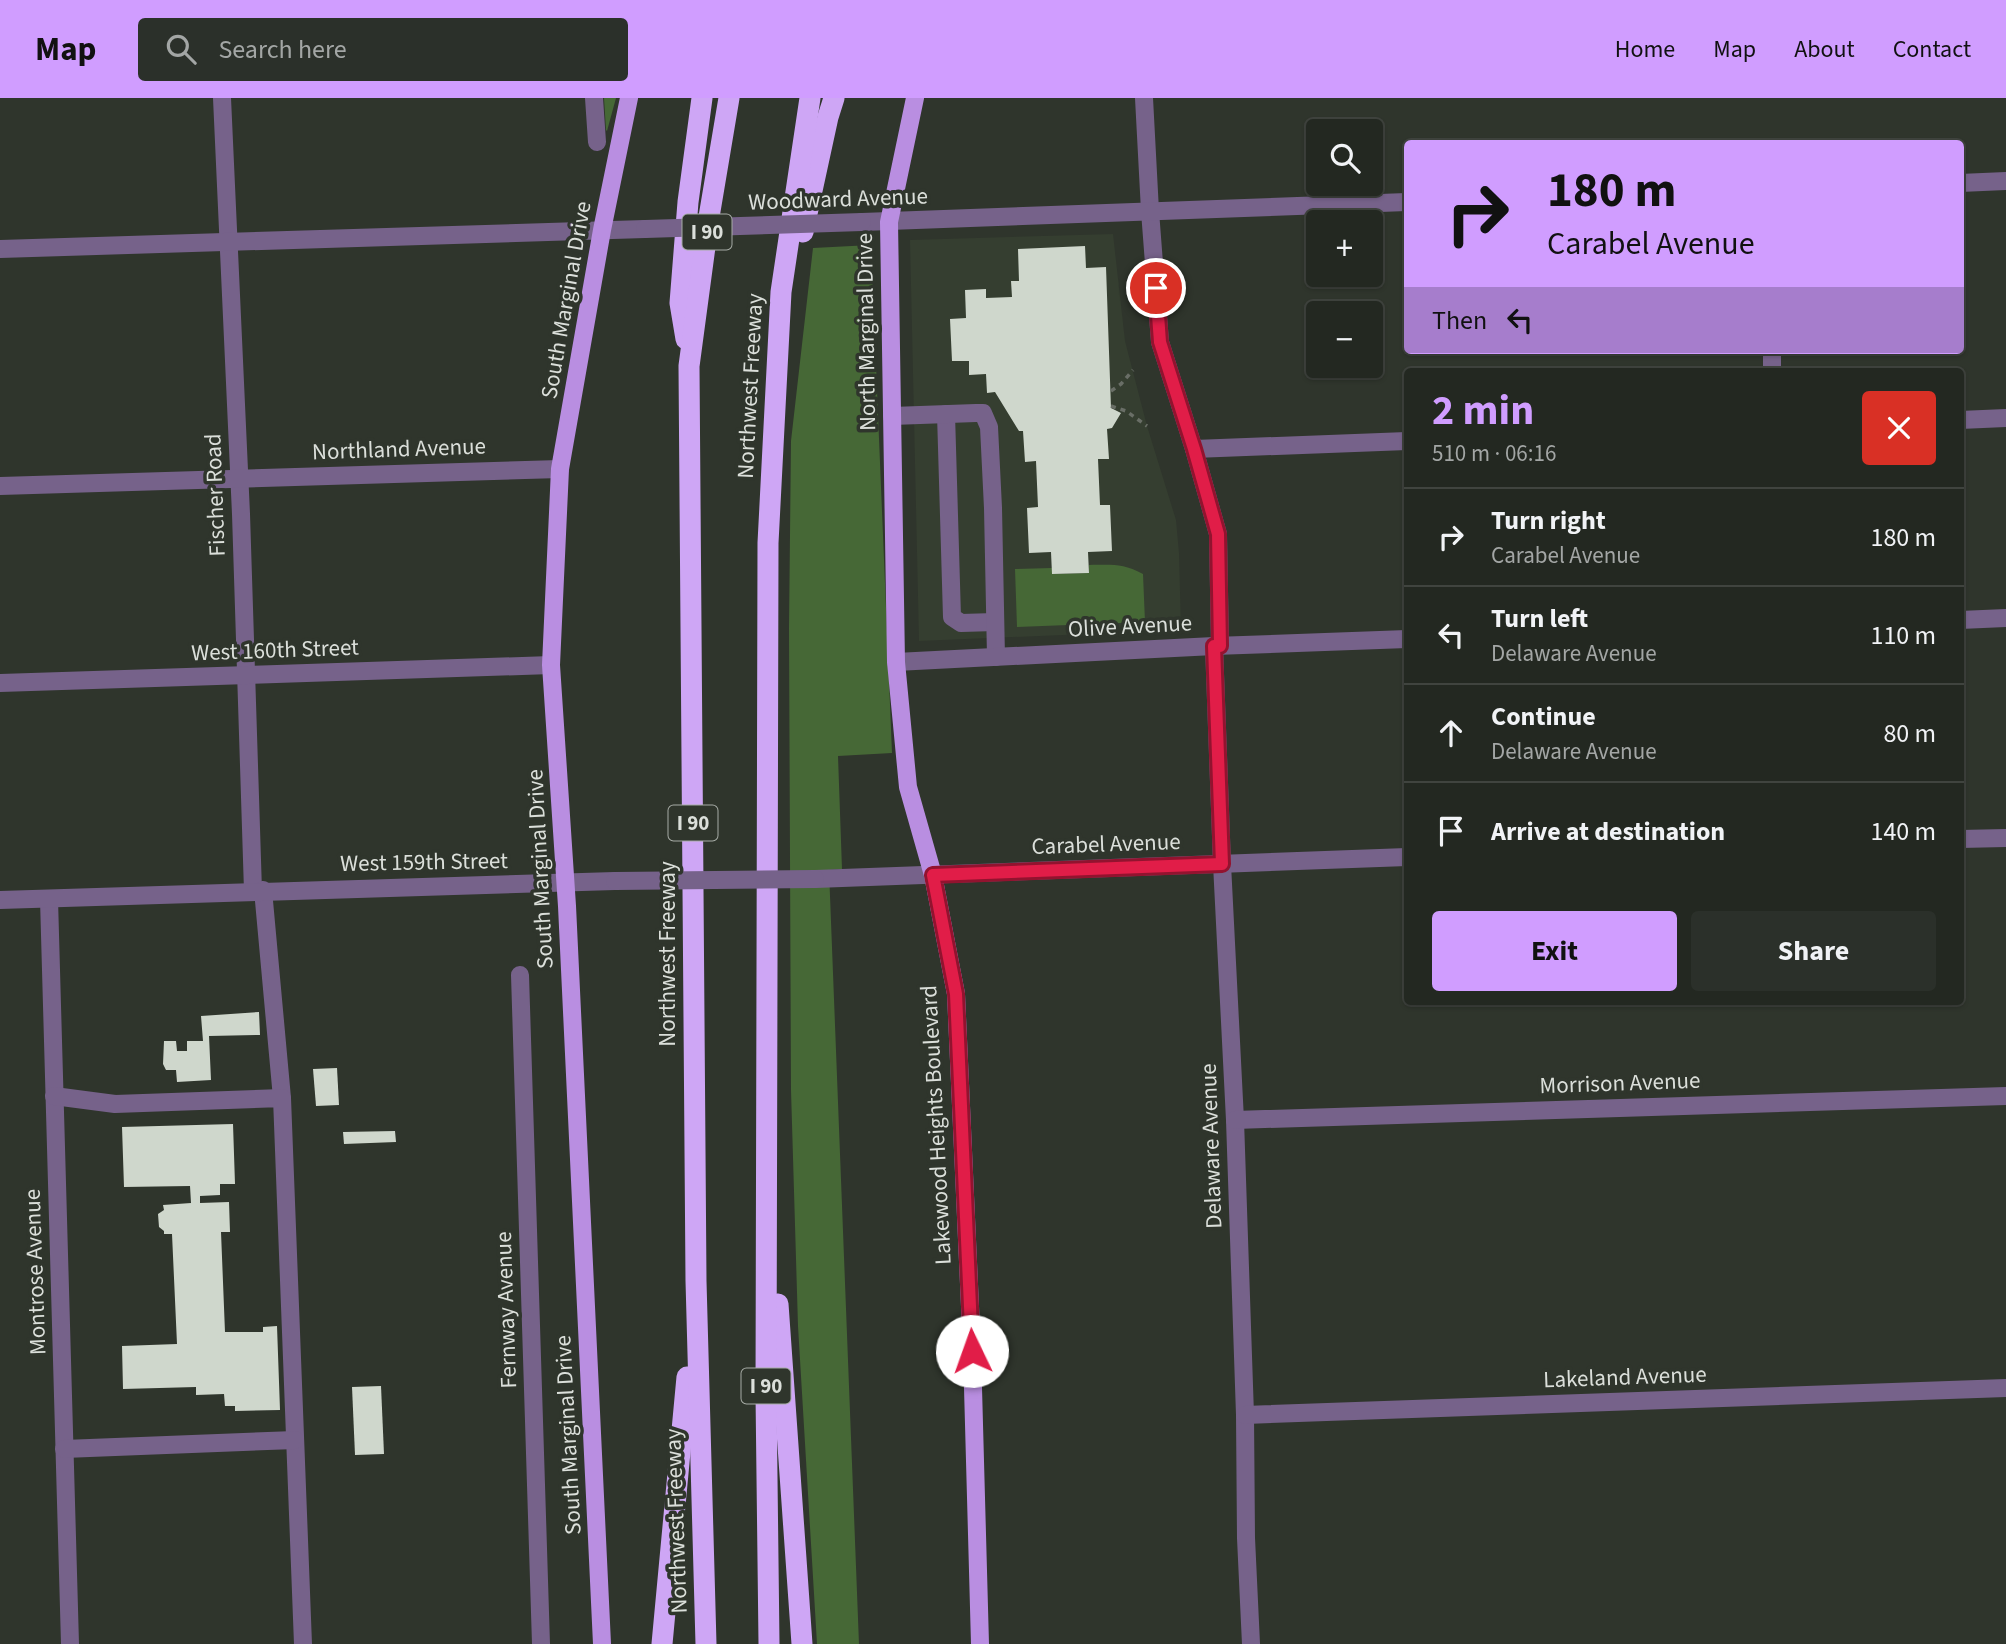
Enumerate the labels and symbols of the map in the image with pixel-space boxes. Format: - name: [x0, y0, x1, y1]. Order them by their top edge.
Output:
- street label: Woodward Avenue: [748, 179, 928, 219]
- street label: South Marginal Drive: [532, 199, 600, 401]
- road number: I 90: [682, 214, 732, 250]
- street label: North Marginal Drive: [848, 233, 884, 431]
- pin: [1126, 258, 1186, 318]
- street label: Northwest Freeway: [729, 292, 771, 479]
- street label: Northland Avenue: [312, 429, 486, 469]
- street label: Fischer Road: [196, 433, 234, 557]
- street label: Olive Avenue: [1067, 606, 1193, 646]
- street label: West 160th Street: [191, 631, 360, 669]
- street label: South Marginal Drive: [518, 768, 562, 970]
- road number: I 90: [668, 806, 718, 840]
- street label: Carabel Avenue: [1031, 825, 1181, 863]
- street label: West 159th Street: [340, 844, 508, 880]
- street label: Northwest Freeway: [651, 861, 684, 1047]
- street label: Lakewood Heights Boulevard: [912, 984, 960, 1266]
- street label: Delaware Avenue: [1192, 1063, 1230, 1229]
- street label: Morrison Avenue: [1539, 1064, 1701, 1102]
- street label: Montrose Avenue: [16, 1188, 54, 1356]
- street label: Fernway Avenue: [487, 1231, 525, 1389]
- position arrow: [935, 1314, 1009, 1388]
- street label: South Marginal Drive: [546, 1334, 590, 1536]
- street label: Lakeland Avenue: [1543, 1358, 1707, 1396]
- road number: I 90: [742, 1368, 790, 1404]
- street label: Northwest Freeway: [656, 1428, 696, 1614]

